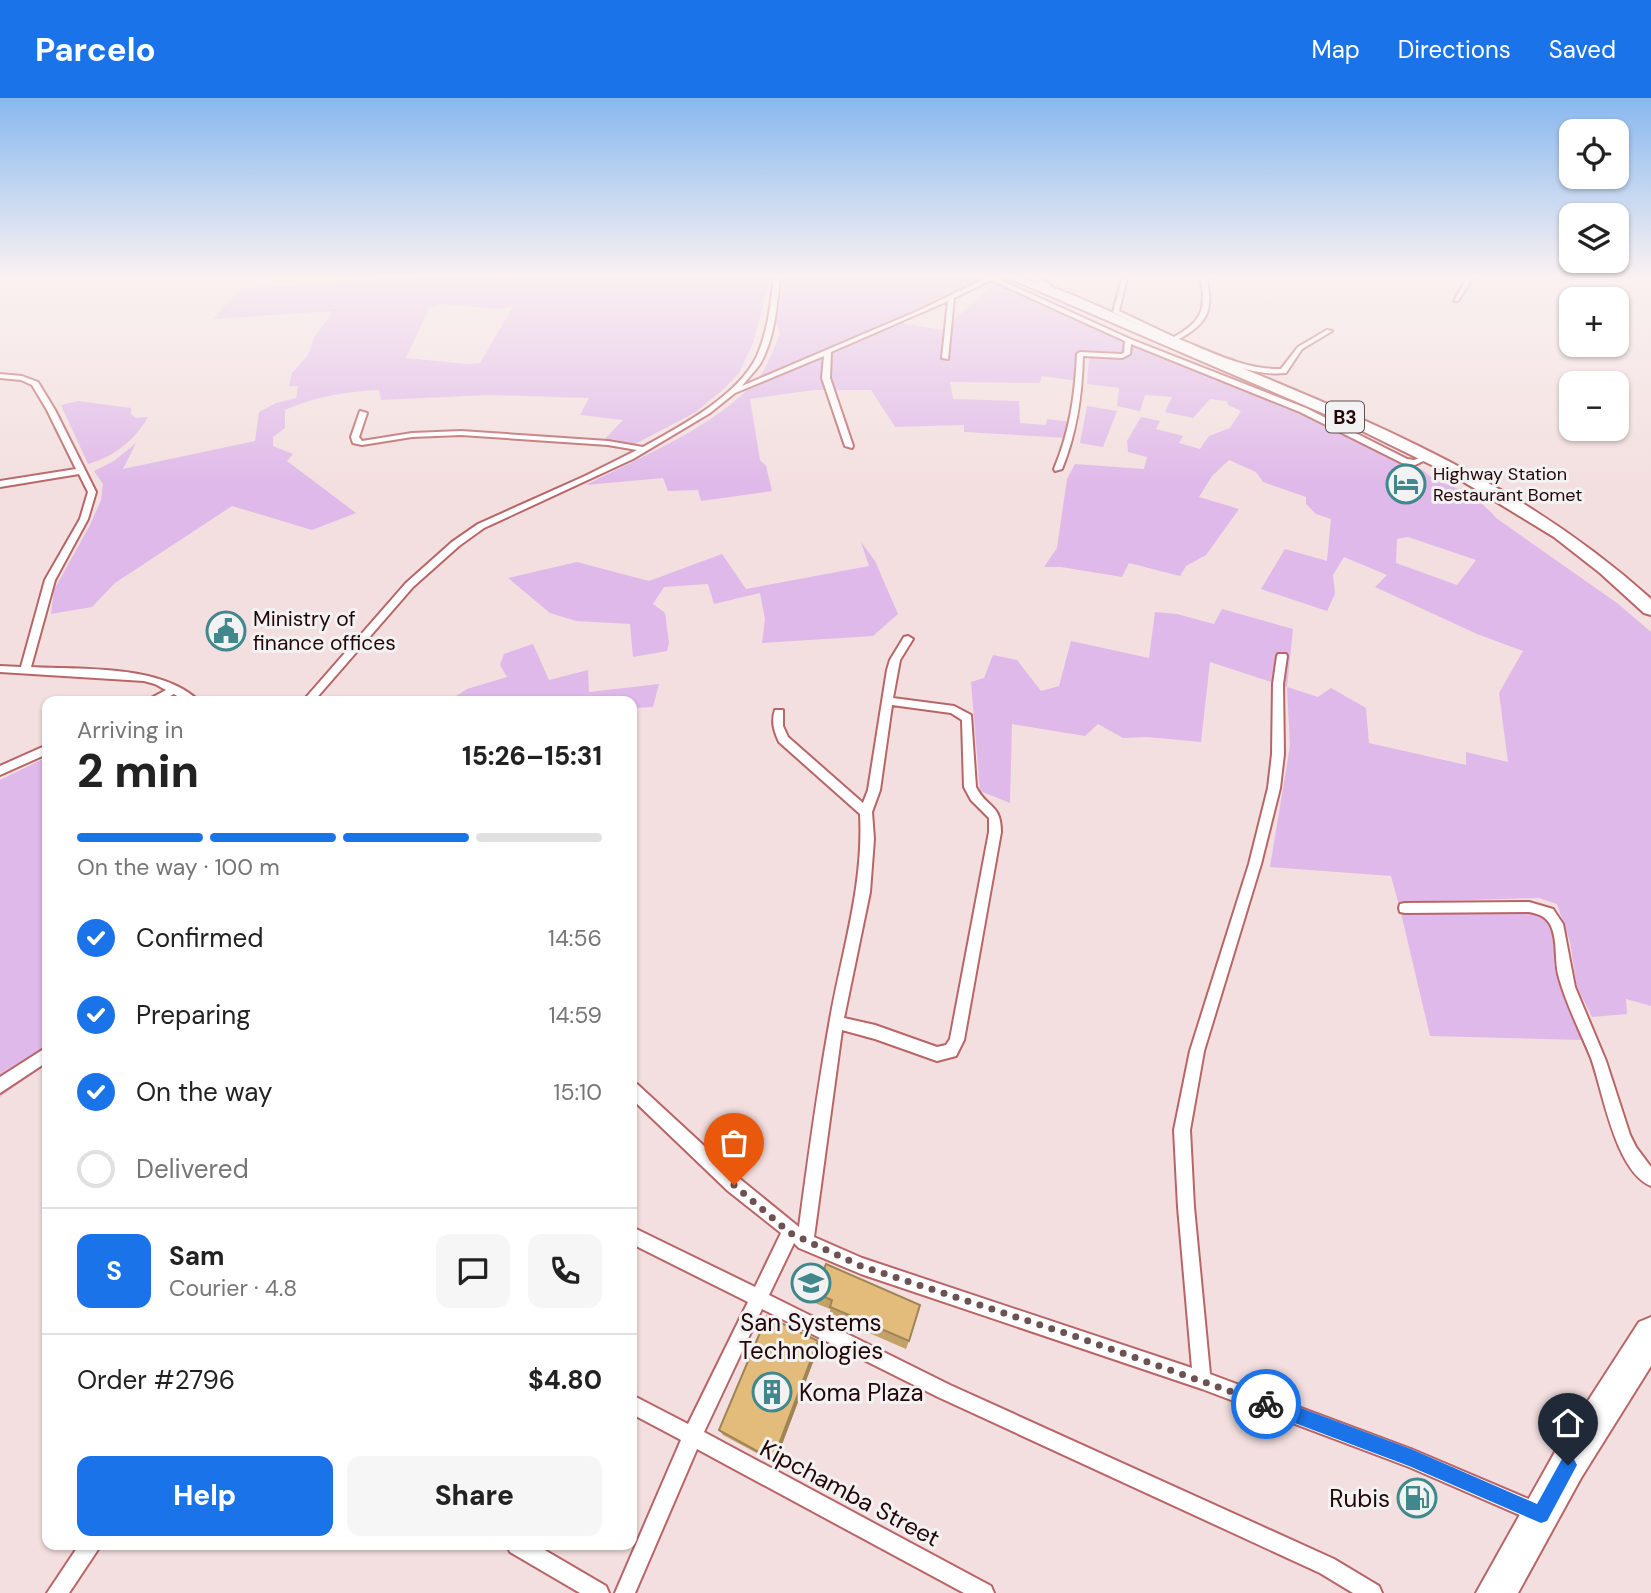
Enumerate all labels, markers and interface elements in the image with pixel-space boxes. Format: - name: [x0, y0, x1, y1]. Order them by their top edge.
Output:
- text: Parcelo: [35, 28, 156, 71]
- text: Map: [1312, 34, 1360, 65]
- text: Directions: [1398, 34, 1511, 65]
- text: Saved: [1549, 34, 1616, 65]
- map controls: [1559, 119, 1629, 441]
- button: locate: [1559, 119, 1629, 189]
- button: layers: [1559, 203, 1629, 273]
- button: +: [1559, 287, 1629, 357]
- button: −: [1559, 371, 1629, 441]
- road number: B3: [1326, 402, 1364, 432]
- place label: Highway Station Restaurant Bomet: [1433, 462, 1582, 507]
- hotel icon: Highway Station Restaurant Bomet: [1385, 463, 1427, 505]
- place label: Ministry of finance offices: [253, 605, 396, 657]
- public building icon: Ministry of finance offices: [205, 610, 247, 652]
- text: Arriving in: [77, 715, 183, 745]
- text: 15:26–15:31: [462, 739, 602, 773]
- text: 2 min: [77, 741, 199, 801]
- text: On the way · 100 m: [77, 852, 280, 882]
- icon: check: [77, 919, 115, 957]
- text: Confirmed: [136, 921, 263, 955]
- text: 14:56: [548, 923, 602, 953]
- icon: check: [77, 996, 115, 1034]
- text: Preparing: [136, 998, 251, 1032]
- text: 14:59: [548, 1000, 602, 1030]
- icon: check: [77, 1073, 115, 1111]
- text: On the way: [136, 1075, 272, 1109]
- text: 15:10: [553, 1077, 602, 1107]
- pin: [704, 1113, 764, 1185]
- icon: bag: [715, 1124, 753, 1162]
- text: Delivered: [136, 1152, 249, 1186]
- button: chat: [436, 1234, 510, 1308]
- button: phone: [528, 1234, 602, 1308]
- text: Sam: [169, 1239, 224, 1273]
- text: S: [106, 1254, 122, 1288]
- school or university icon: San Systems Technologies: [790, 1262, 832, 1304]
- text: Courier · 4.8: [169, 1273, 297, 1303]
- place label: San Systems Technologies: [739, 1307, 883, 1366]
- text: Order #2796: [77, 1363, 235, 1397]
- text: $4.80: [528, 1363, 602, 1397]
- courier: [1231, 1369, 1301, 1439]
- building icon: Koma Plaza: [751, 1371, 793, 1413]
- place label: Koma Plaza: [799, 1377, 924, 1408]
- icon: bike: [1247, 1385, 1285, 1423]
- pin: [1538, 1393, 1598, 1465]
- icon: home: [1549, 1404, 1587, 1442]
- street label: Kipchamba Street: [755, 1433, 945, 1553]
- button: Help: [77, 1456, 333, 1536]
- button: Share: [347, 1456, 602, 1536]
- fuel station icon: Rubis: [1396, 1477, 1438, 1519]
- place label: Rubis: [1329, 1483, 1390, 1514]

